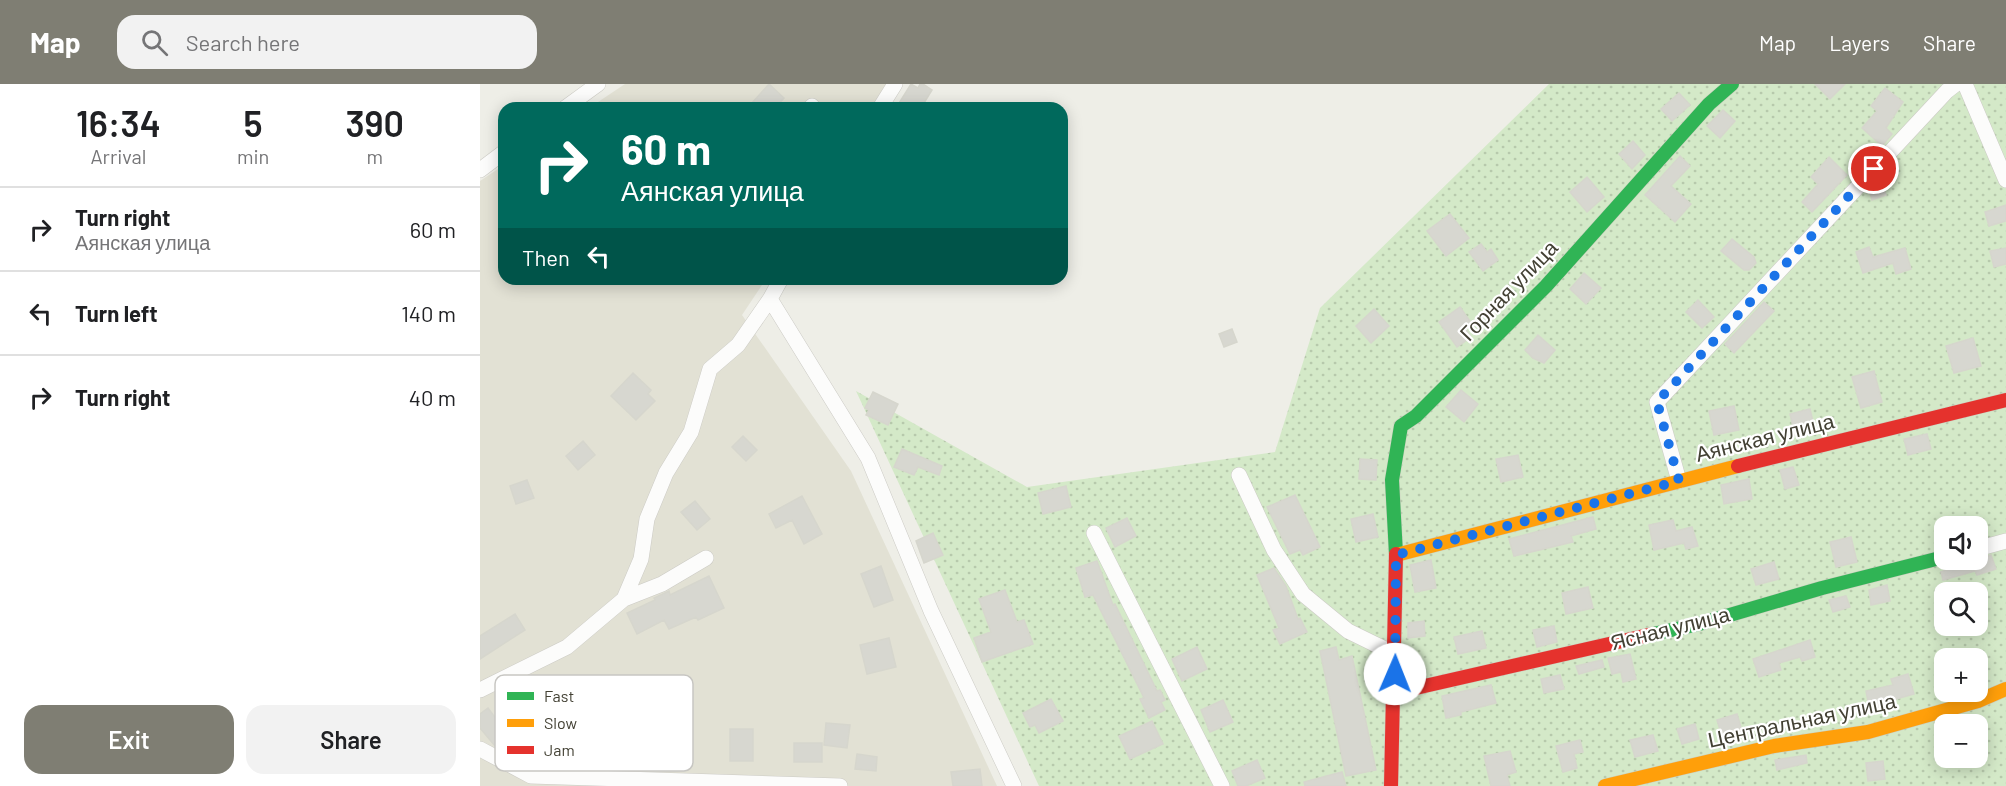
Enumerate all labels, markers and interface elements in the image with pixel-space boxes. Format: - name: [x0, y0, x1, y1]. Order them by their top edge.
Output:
- search box: [117, 15, 537, 69]
- text: Map: [30, 25, 81, 59]
- icon: search: [138, 26, 171, 59]
- text: Search here: [186, 29, 300, 55]
- text: Map: [1759, 30, 1796, 55]
- text: Layers: [1829, 30, 1890, 55]
- text: Share: [1923, 30, 1976, 55]
- text: 16:34: [76, 101, 161, 144]
- text: 5: [244, 101, 263, 144]
- text: 390: [345, 101, 404, 144]
- text: 60 m: [621, 123, 711, 173]
- icon: right: [522, 126, 600, 204]
- pin: [1848, 143, 1899, 194]
- text: Arrival: [90, 144, 146, 168]
- text: min: [237, 144, 269, 168]
- text: m: [366, 144, 383, 168]
- icon: arrive: [1857, 152, 1890, 185]
- text: Аянская улица: [621, 174, 804, 206]
- text: Turn right: [75, 204, 170, 230]
- icon: right: [24, 213, 57, 246]
- text: 60 m: [410, 216, 456, 242]
- text: Аянская улица: [75, 230, 210, 254]
- street label: Горная улица: [1454, 234, 1562, 345]
- icon: left: [582, 240, 615, 273]
- text: Then: [522, 244, 570, 270]
- icon: left: [24, 297, 57, 330]
- text: Turn left: [75, 300, 158, 326]
- text: 140 m: [401, 300, 456, 326]
- icon: right: [24, 381, 57, 414]
- text: Turn right: [75, 384, 170, 410]
- text: 40 m: [409, 384, 456, 410]
- street label: Аянская улица: [1693, 407, 1837, 466]
- map controls: [1934, 516, 1988, 768]
- button: sound: [1934, 516, 1988, 570]
- button: search: [1934, 582, 1988, 636]
- street label: Ясная улица: [1607, 601, 1732, 654]
- position arrow: [1363, 642, 1427, 706]
- button: +: [1934, 648, 1988, 702]
- legend: [495, 675, 693, 771]
- text: Fast: [544, 686, 574, 705]
- street label: Центральная улица: [1705, 687, 1898, 752]
- button: Exit: [24, 705, 234, 774]
- button: Share: [246, 705, 456, 774]
- text: Slow: [544, 713, 577, 732]
- button: −: [1934, 714, 1988, 768]
- text: Jam: [544, 740, 575, 759]

